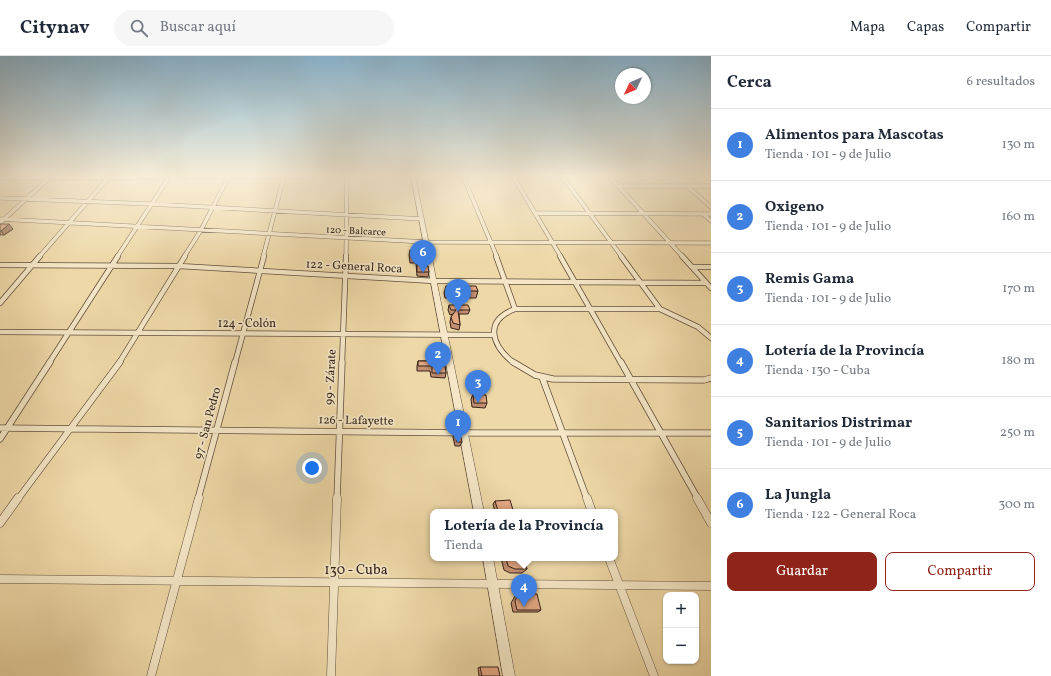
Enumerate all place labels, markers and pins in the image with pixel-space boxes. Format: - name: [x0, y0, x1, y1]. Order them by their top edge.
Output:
- pin: 6: [410, 240, 436, 273]
- pin: 5: [445, 279, 471, 312]
- pin: 2: [425, 342, 451, 375]
- pin: 3: [465, 370, 491, 403]
- pin: 1: [445, 410, 471, 443]
- pin: 4: [511, 574, 537, 607]

